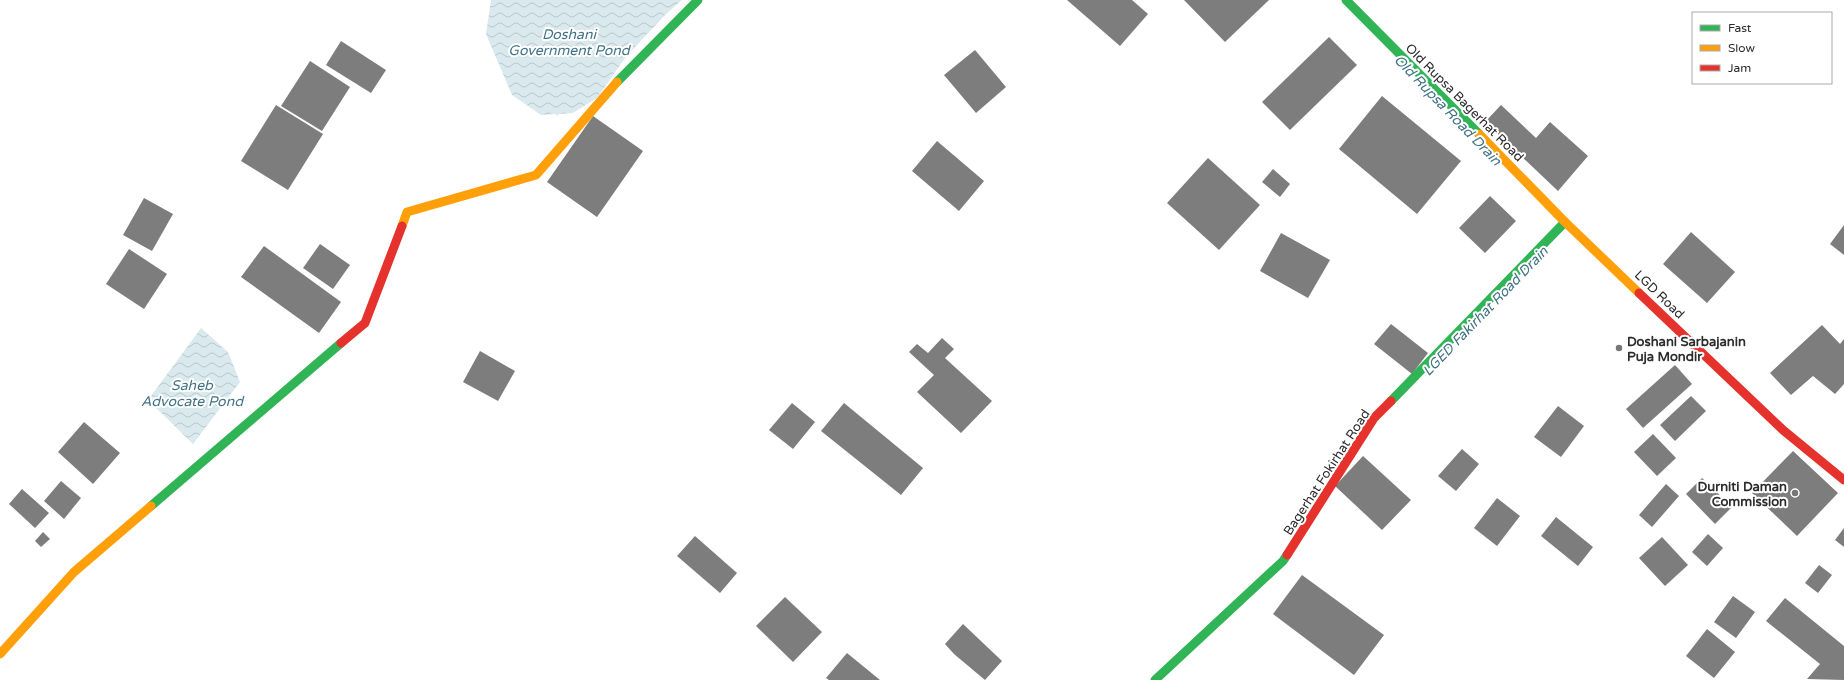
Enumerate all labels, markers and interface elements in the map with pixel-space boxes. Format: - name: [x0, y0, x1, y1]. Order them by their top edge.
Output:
- legend: [1692, 12, 1832, 84]
- text: Fast: [1728, 21, 1752, 35]
- water label: Doshani Government Pond: [508, 26, 632, 59]
- street label: Old Rupsa Bagerhat Road: [1402, 40, 1527, 165]
- text: Slow: [1728, 41, 1755, 55]
- water label: Old Rupsa Road Drain: [1390, 51, 1505, 170]
- text: Jam: [1728, 61, 1751, 75]
- water label: LGED Fakirhat Road Drain: [1419, 243, 1552, 380]
- street label: LGD Road: [1631, 267, 1688, 322]
- place label: Doshani Sarbajanin Puja Mondir: [1627, 334, 1746, 365]
- marker: Doshani Sarbajanin Puja Mondir: [1614, 343, 1624, 353]
- water label: Saheb Advocate Pond: [141, 377, 245, 410]
- street label: Bagerhat Fokirhat Road: [1280, 407, 1374, 539]
- place label: Durniti Daman Commission: [1698, 479, 1787, 510]
- marker: Durniti Daman Commission: [1790, 488, 1800, 498]

